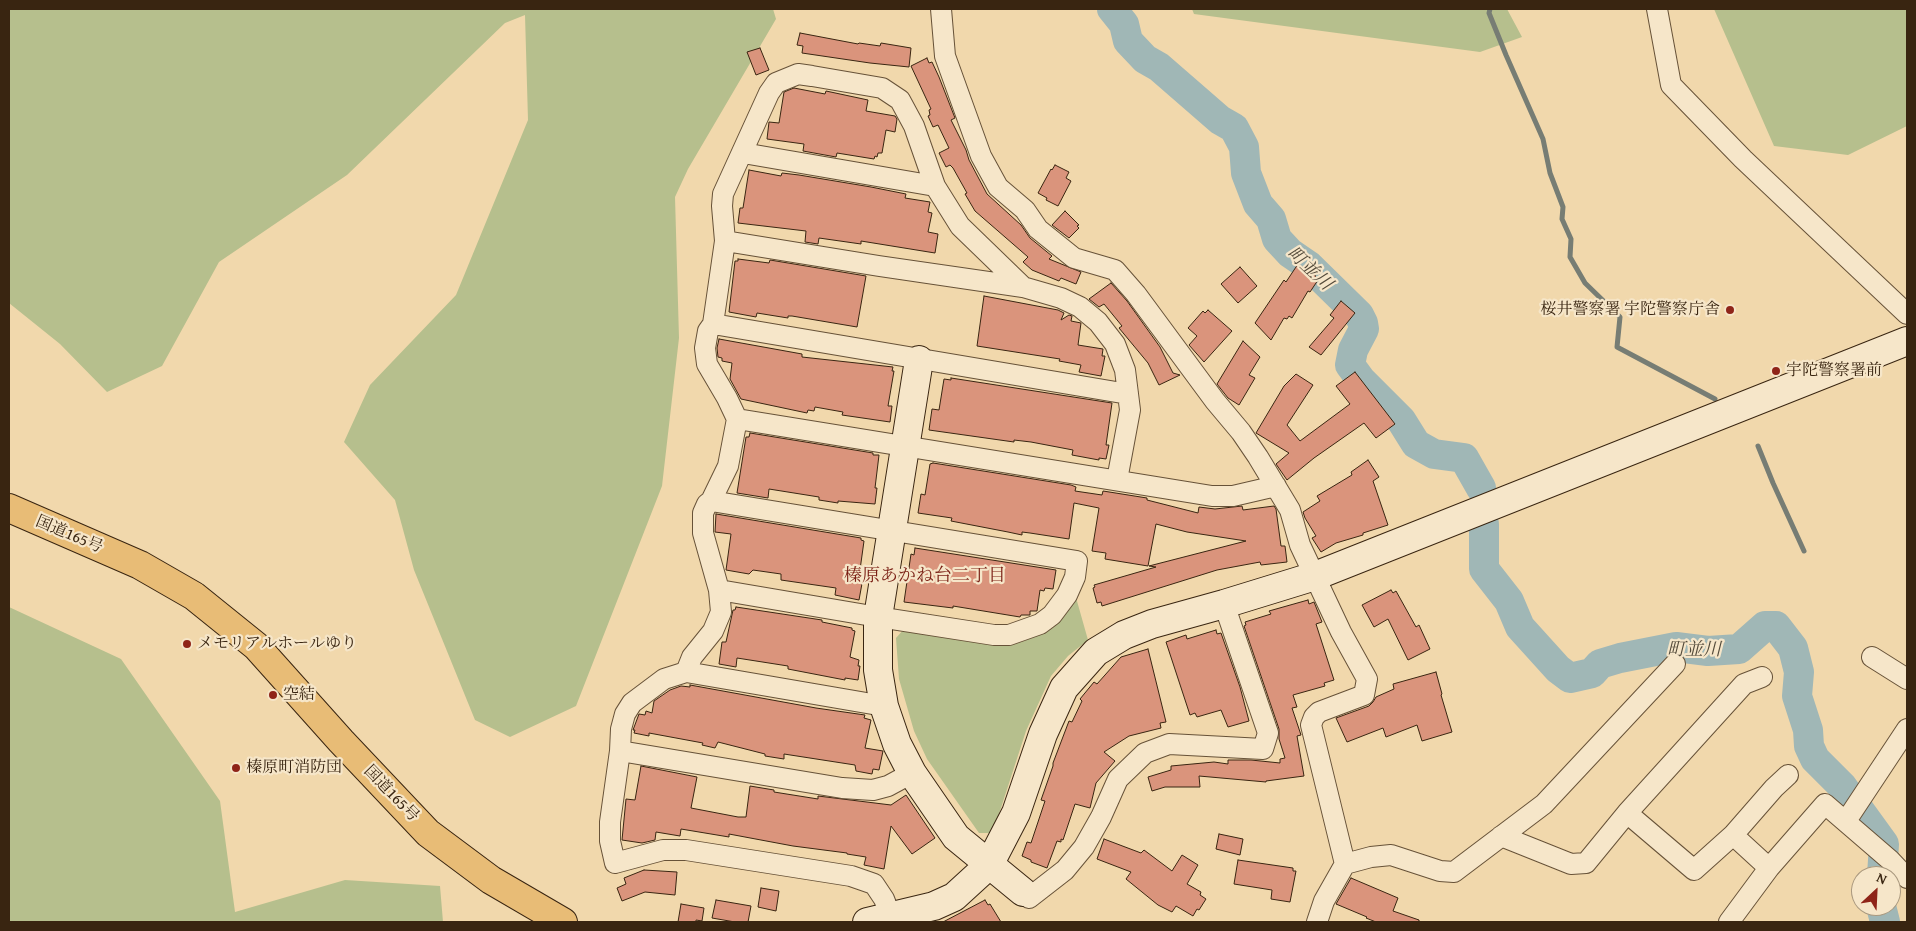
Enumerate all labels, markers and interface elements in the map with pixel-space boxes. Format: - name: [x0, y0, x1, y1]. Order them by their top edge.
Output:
- water label: 町並川: [1282, 243, 1336, 295]
- place label: 桜井警察署 宇陀警察庁舎: [1540, 300, 1720, 320]
- marker: 桜井警察署 宇陀警察庁舎: [1724, 304, 1736, 316]
- place label: 宇陀警察署前: [1786, 361, 1882, 381]
- marker: 宇陀警察署前: [1770, 365, 1782, 377]
- street label: 国道165号: [33, 512, 105, 558]
- district label: 榛原あかね台二丁目: [844, 565, 1006, 587]
- place label: メモリアルホールゆり: [197, 634, 357, 654]
- marker: メモリアルホールゆり: [181, 638, 193, 650]
- water label: 町並川: [1667, 639, 1721, 661]
- place label: 空結: [283, 685, 315, 705]
- marker: 空結: [267, 689, 279, 701]
- place label: 榛原町消防団: [246, 758, 342, 778]
- marker: 榛原町消防団: [230, 762, 242, 774]
- street label: 国道165号: [359, 762, 423, 826]
- north arrow: [1851, 866, 1901, 916]
- text: N: [1873, 867, 1890, 889]

